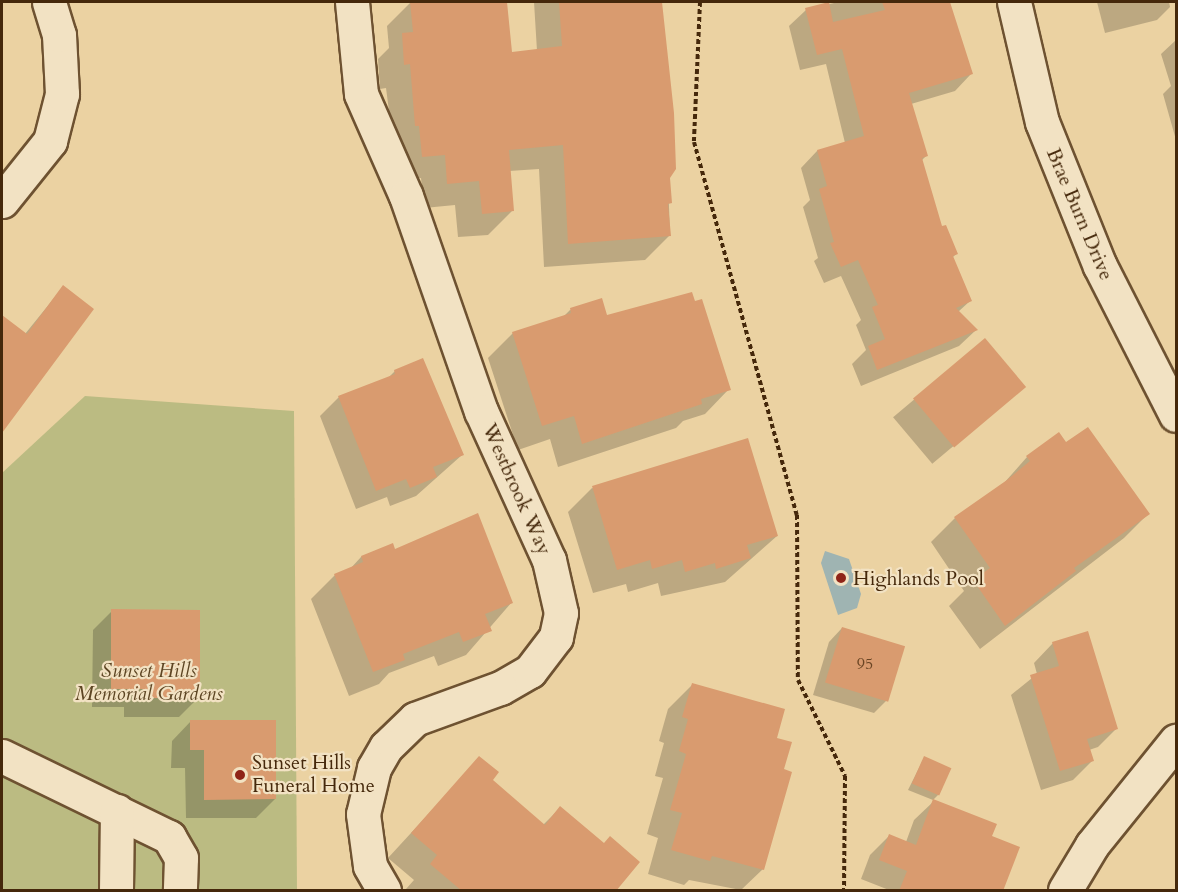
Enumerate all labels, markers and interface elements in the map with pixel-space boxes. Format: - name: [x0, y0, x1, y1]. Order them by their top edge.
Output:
- street label: Brae Burn Drive: [1041, 144, 1119, 284]
- street label: Westbrook Way: [477, 420, 557, 558]
- place label: Highlands Pool: [853, 566, 984, 590]
- marker: Highlands Pool: [834, 571, 848, 585]
- house number: 95: [857, 654, 873, 674]
- park label: Sunset Hills Memorial Gardens: [75, 658, 223, 705]
- place label: Sunset Hills Funeral Home: [252, 751, 375, 798]
- marker: Sunset Hills Funeral Home: [233, 768, 247, 782]

